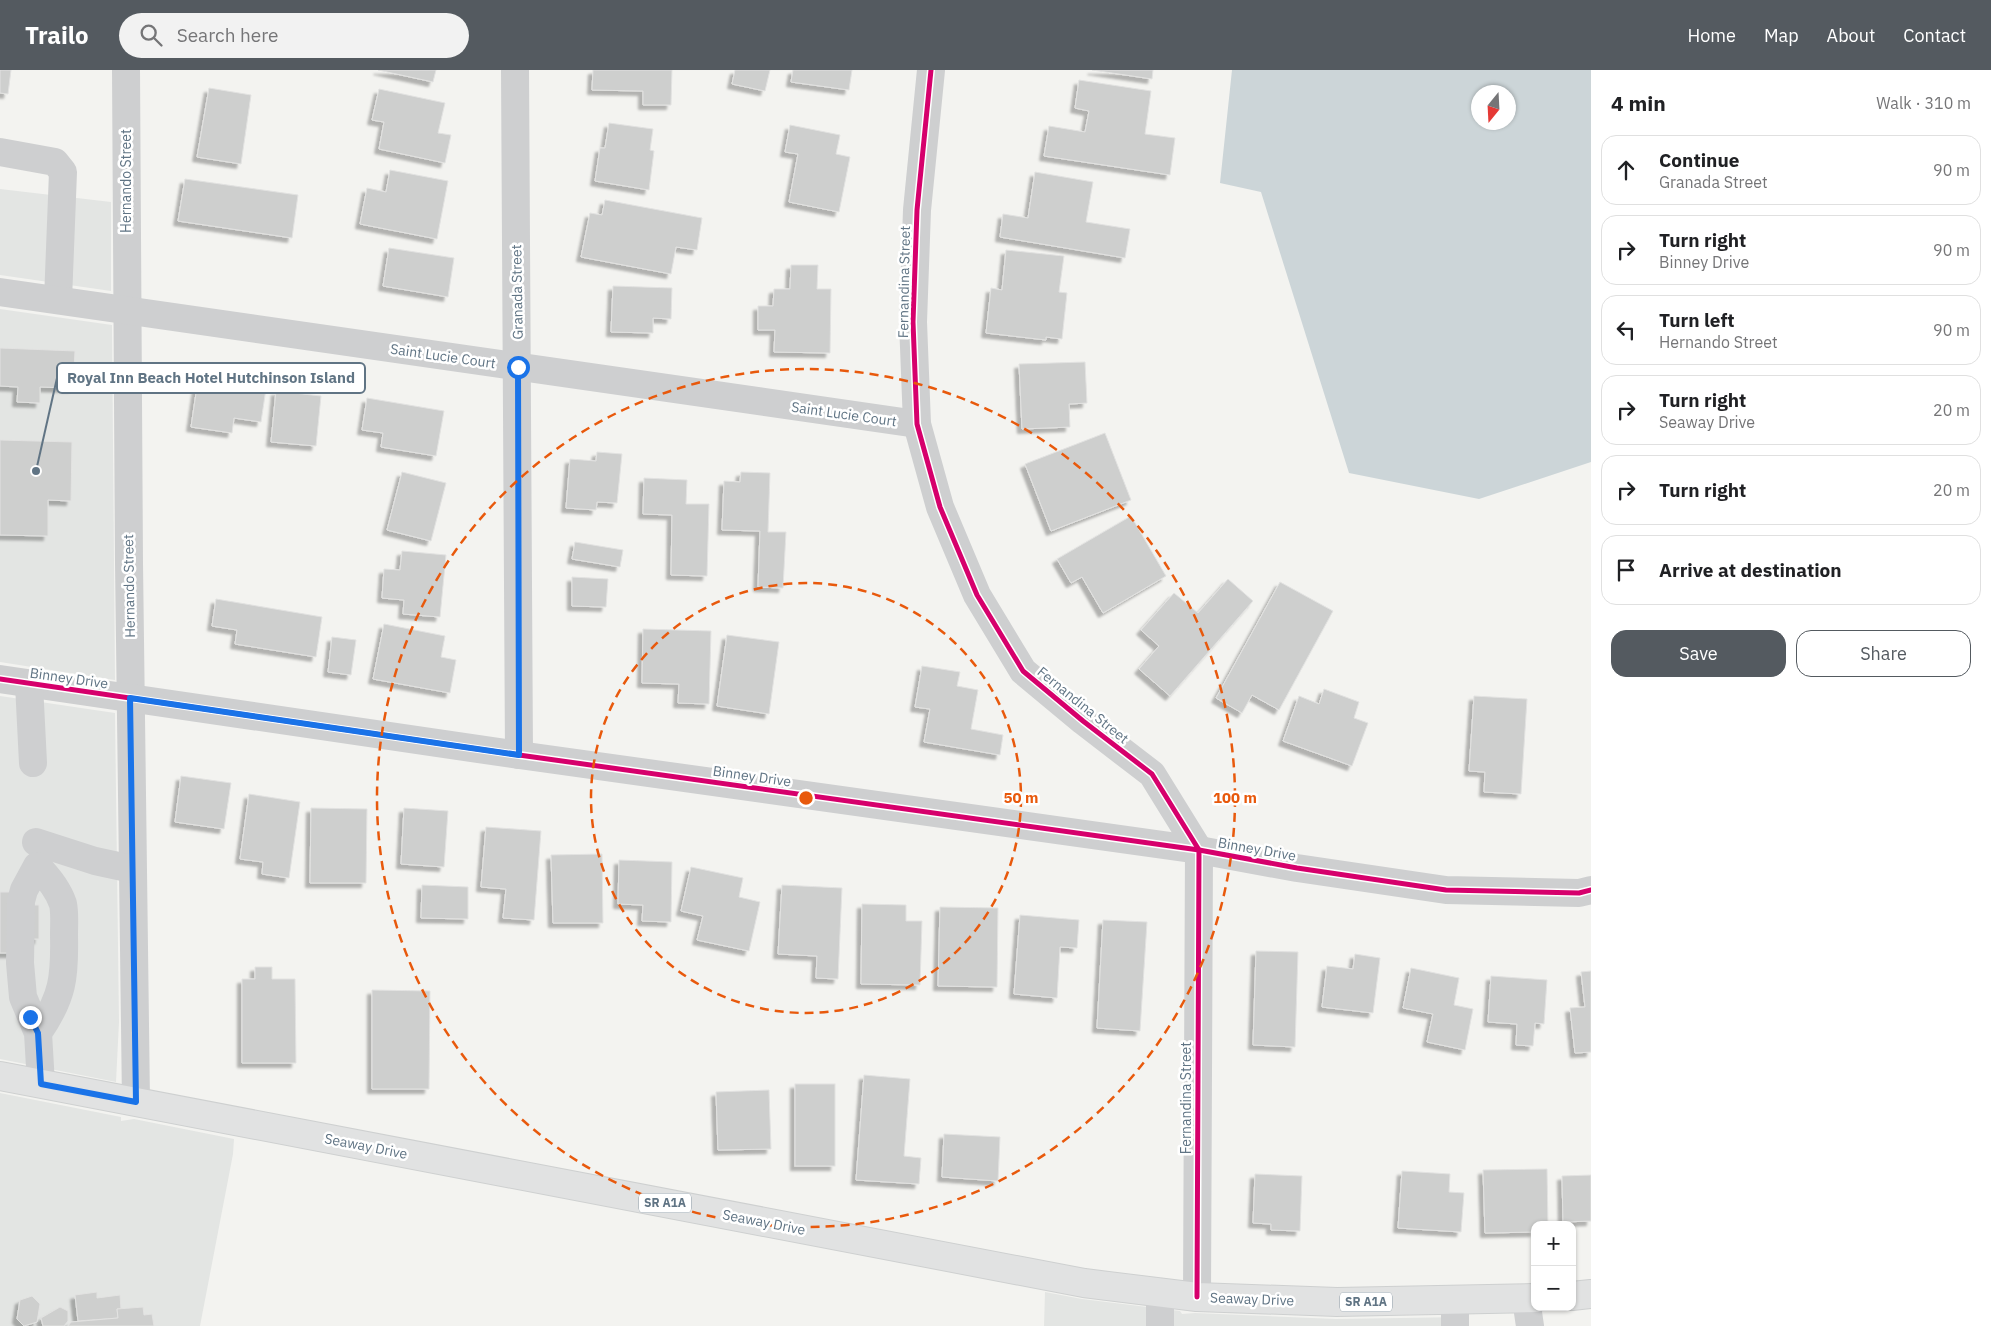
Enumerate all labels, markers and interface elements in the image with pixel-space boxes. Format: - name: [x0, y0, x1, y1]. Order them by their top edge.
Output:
- search box: [119, 13, 469, 58]
- text: Trailo: [25, 19, 89, 51]
- icon: search: [137, 21, 165, 49]
- text: Search here: [177, 23, 278, 47]
- text: Home: [1688, 24, 1736, 47]
- text: Map: [1764, 24, 1799, 47]
- text: About: [1827, 24, 1875, 47]
- text: Contact: [1903, 24, 1966, 47]
- north arrow: [1471, 85, 1516, 130]
- text: 4 min: [1611, 89, 1666, 117]
- text: Walk · 310 m: [1876, 93, 1971, 113]
- street label: Hernando Street: [117, 129, 135, 233]
- text: Continue: [1659, 148, 1739, 172]
- icon: ahead: [1612, 156, 1640, 184]
- text: 90 m: [1933, 160, 1970, 180]
- text: Granada Street: [1659, 172, 1768, 192]
- street label: Fernandina Street: [894, 226, 914, 338]
- text: Turn right: [1659, 228, 1746, 252]
- icon: right: [1612, 236, 1640, 264]
- text: 90 m: [1933, 240, 1970, 260]
- street label: Granada Street: [507, 244, 527, 340]
- text: Binney Drive: [1659, 252, 1749, 272]
- text: Turn left: [1659, 308, 1735, 332]
- icon: left: [1612, 316, 1640, 344]
- text: 90 m: [1933, 320, 1970, 340]
- text: Hernando Street: [1659, 332, 1778, 352]
- street label: Saint Lucie Court: [389, 340, 497, 372]
- route start: [507, 356, 530, 379]
- callout: Royal Inn Beach Hotel Hutchinson Island: [57, 363, 365, 393]
- text: Royal Inn Beach Hotel Hutchinson Island: [67, 368, 355, 387]
- text: Turn right: [1659, 388, 1746, 412]
- icon: right: [1612, 396, 1640, 424]
- street label: Saint Lucie Court: [790, 398, 898, 430]
- text: 20 m: [1933, 400, 1970, 420]
- text: Seaway Drive: [1659, 412, 1755, 432]
- icon: right: [1612, 476, 1640, 504]
- text: Turn right: [1659, 478, 1746, 502]
- text: 20 m: [1933, 480, 1970, 500]
- street label: Hernando Street: [119, 534, 139, 638]
- icon: arrive: [1612, 556, 1640, 584]
- text: Arrive at destination: [1659, 558, 1842, 582]
- button: Save: [1611, 630, 1786, 677]
- button: Share: [1796, 630, 1971, 677]
- street label: Fernandina Street: [1034, 663, 1132, 747]
- street label: Binney Drive: [29, 664, 110, 692]
- street label: Binney Drive: [712, 762, 793, 790]
- text: 50 m: [1004, 788, 1038, 807]
- text: 100 m: [1213, 788, 1257, 807]
- centre of rings: [797, 789, 815, 807]
- street label: Binney Drive: [1217, 833, 1298, 865]
- route end: [19, 1006, 42, 1029]
- street label: Fernandina Street: [1177, 1042, 1195, 1154]
- street label: Seaway Drive: [323, 1129, 409, 1163]
- road number: SR A1A: [639, 1194, 691, 1212]
- street label: Seaway Drive: [721, 1205, 807, 1239]
- map controls: [1531, 1221, 1576, 1311]
- button: +: [1531, 1221, 1576, 1266]
- button: −: [1531, 1266, 1576, 1311]
- street label: Seaway Drive: [1210, 1289, 1295, 1309]
- road number: SR A1A: [1340, 1292, 1392, 1312]

